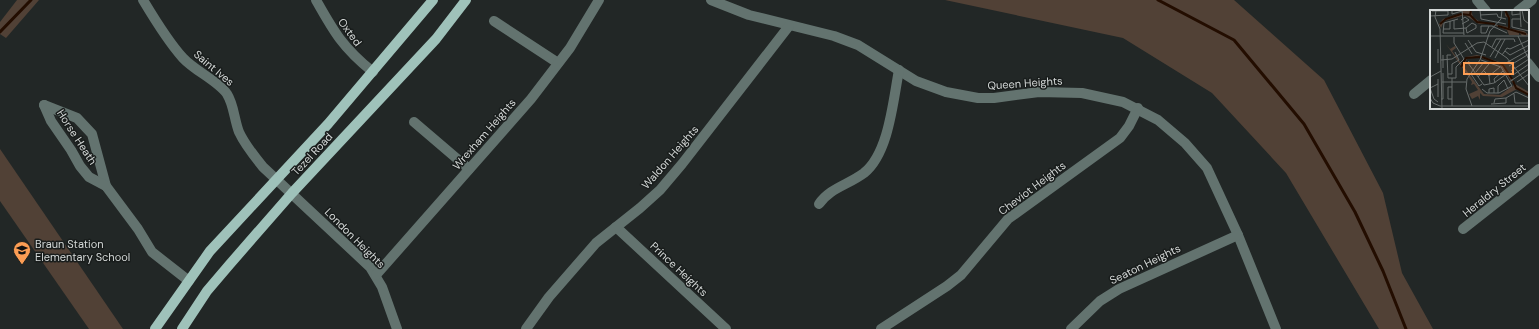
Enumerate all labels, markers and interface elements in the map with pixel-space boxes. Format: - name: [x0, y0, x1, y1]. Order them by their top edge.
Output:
- inset map: [1430, 10, 1529, 109]
- street label: Oxted: [335, 15, 365, 49]
- street label: Saint Ives: [191, 47, 237, 89]
- street label: Queen Heights: [987, 73, 1063, 93]
- street label: Wrexham Heights: [449, 96, 519, 172]
- street label: Horse Heath: [54, 107, 100, 167]
- street label: Waldon Heights: [639, 122, 701, 192]
- street label: Tezel Road: [289, 130, 336, 178]
- street label: Cheviot Heights: [995, 158, 1069, 218]
- street label: Heraldry Street: [1460, 160, 1528, 220]
- street label: London Heights: [322, 205, 388, 271]
- place label: Braun Station Elementary School: [35, 237, 130, 264]
- street label: Prince Heights: [647, 239, 711, 299]
- school or university icon: Braun Station Elementary School: [12, 240, 32, 265]
- street label: Seaton Heights: [1107, 241, 1183, 287]

